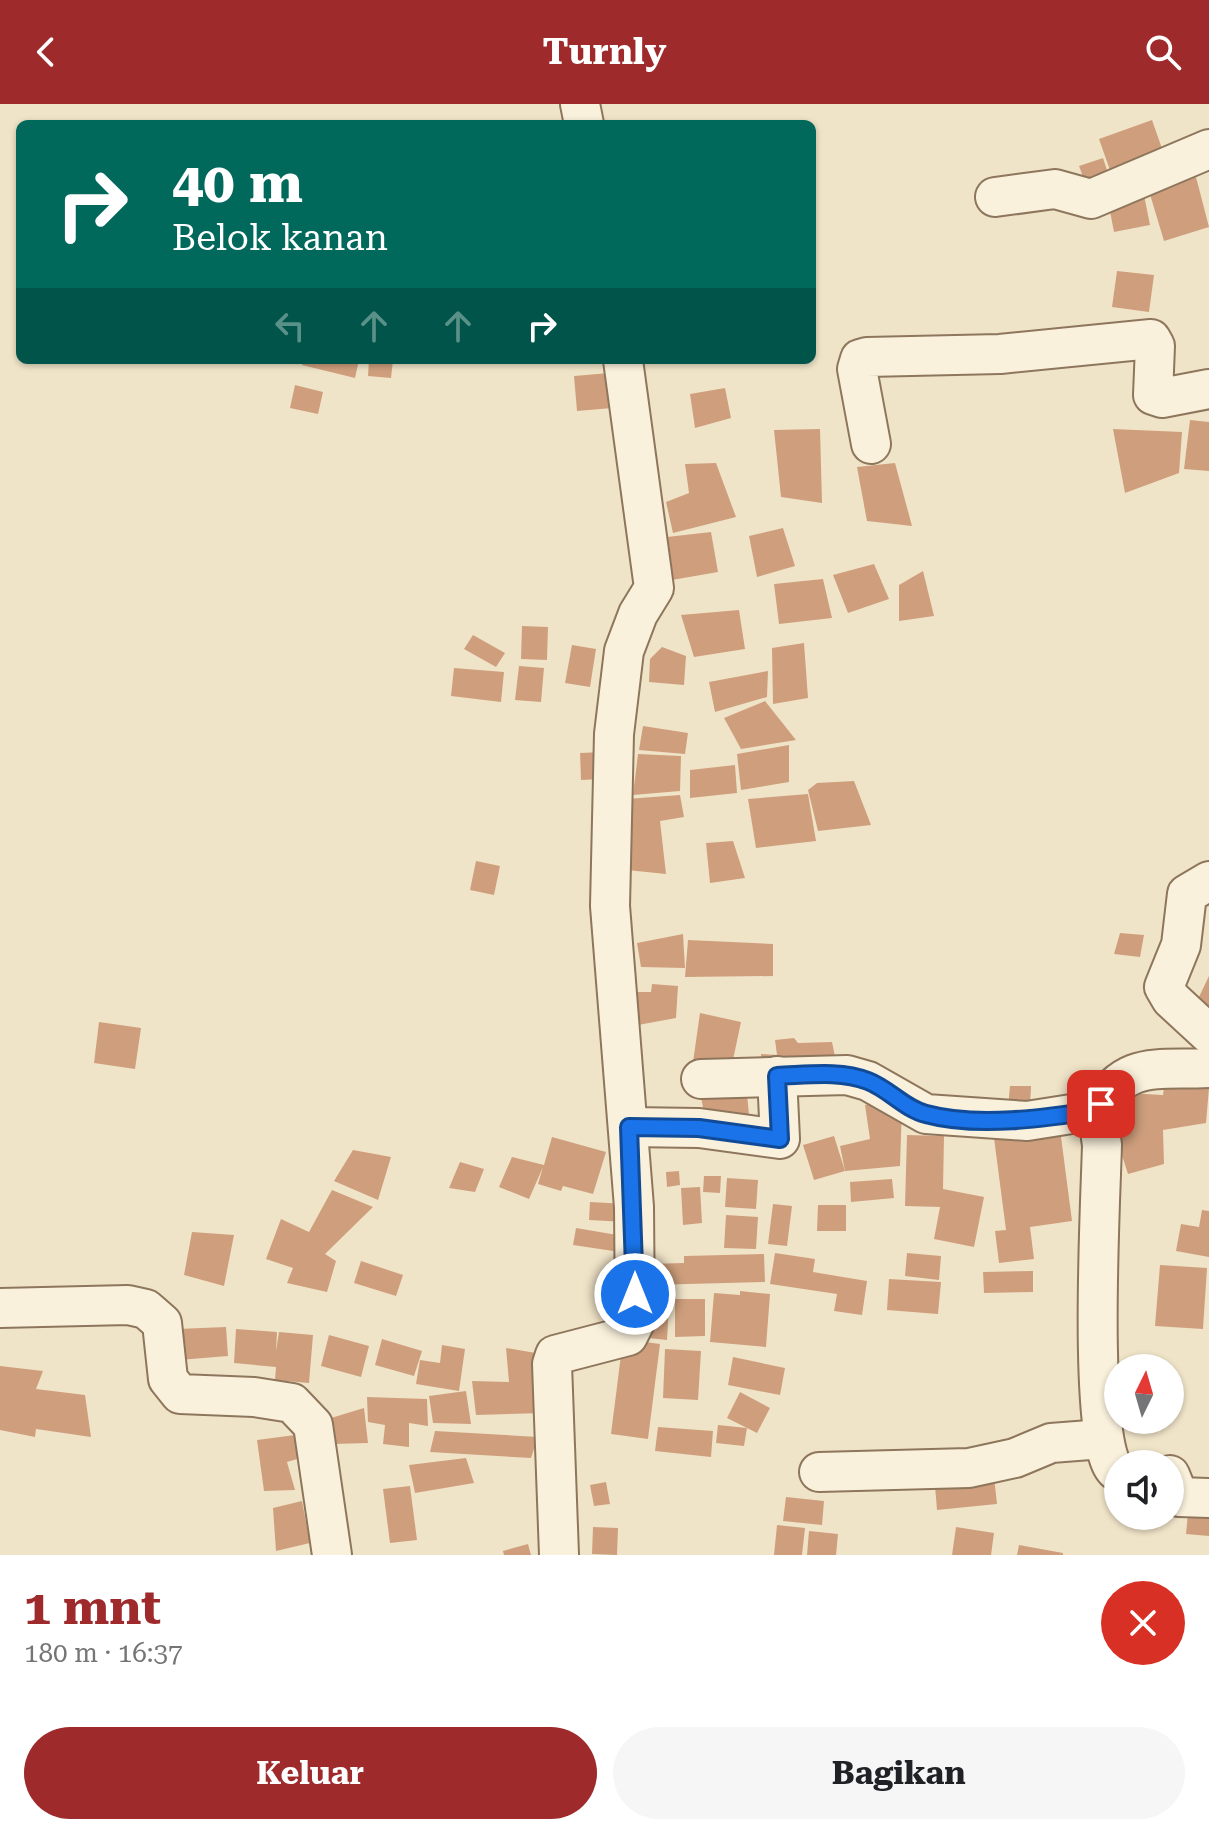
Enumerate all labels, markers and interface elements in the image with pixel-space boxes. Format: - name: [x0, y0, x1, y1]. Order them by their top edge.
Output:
- icon: back: [24, 30, 68, 74]
- icon: search: [1141, 30, 1185, 74]
- text: Turnly: [543, 31, 666, 73]
- text: 40 m: [172, 150, 303, 216]
- icon: right: [40, 152, 144, 256]
- text: Belok kanan: [172, 217, 388, 259]
- icon: left: [268, 304, 312, 348]
- icon: ahead: [352, 304, 396, 348]
- icon: ahead: [436, 304, 480, 348]
- icon: right: [520, 304, 564, 348]
- pin: [1067, 1070, 1135, 1138]
- icon: arrive: [1079, 1082, 1123, 1126]
- position arrow: [593, 1252, 677, 1336]
- north arrow: [1104, 1354, 1184, 1434]
- map controls: [1104, 1354, 1184, 1530]
- button: sound: [1104, 1450, 1184, 1530]
- text: 1 mnt: [24, 1580, 161, 1636]
- button: close: [1101, 1581, 1185, 1665]
- text: 180 m · 16:37: [24, 1638, 183, 1668]
- button: Keluar: [24, 1727, 597, 1819]
- button: Bagikan: [613, 1727, 1185, 1819]

